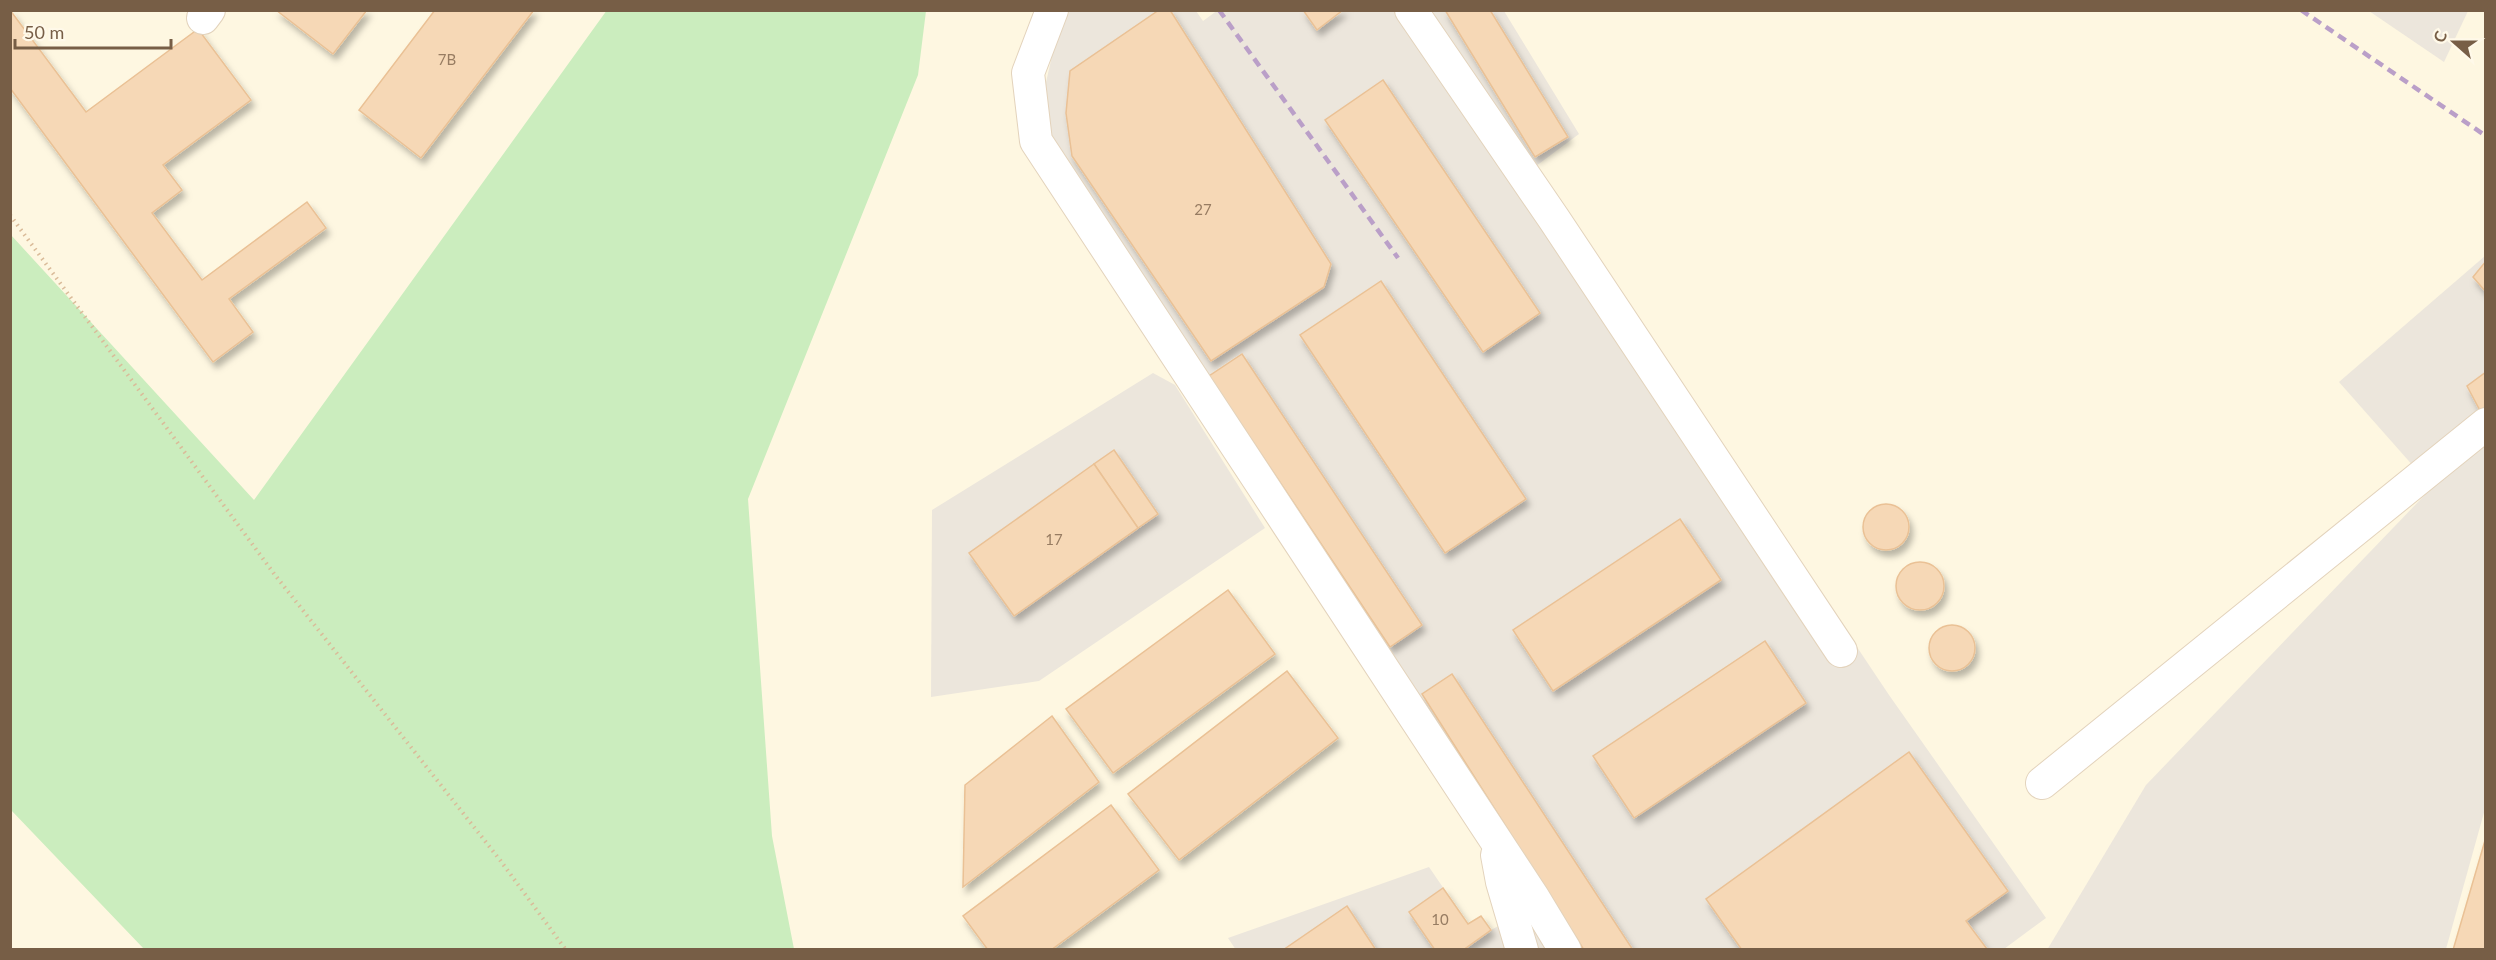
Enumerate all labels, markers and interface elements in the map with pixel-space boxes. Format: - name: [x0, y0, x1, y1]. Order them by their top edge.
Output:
- scale bar: [15, 12, 171, 50]
- north arrow: [2424, 12, 2484, 72]
- text: 50 m: [24, 21, 64, 43]
- text: С: [2429, 28, 2450, 45]
- house number: 7В: [438, 50, 456, 68]
- house number: 27: [1194, 200, 1212, 218]
- house number: 17: [1045, 530, 1063, 548]
- house number: 10: [1431, 910, 1449, 928]

